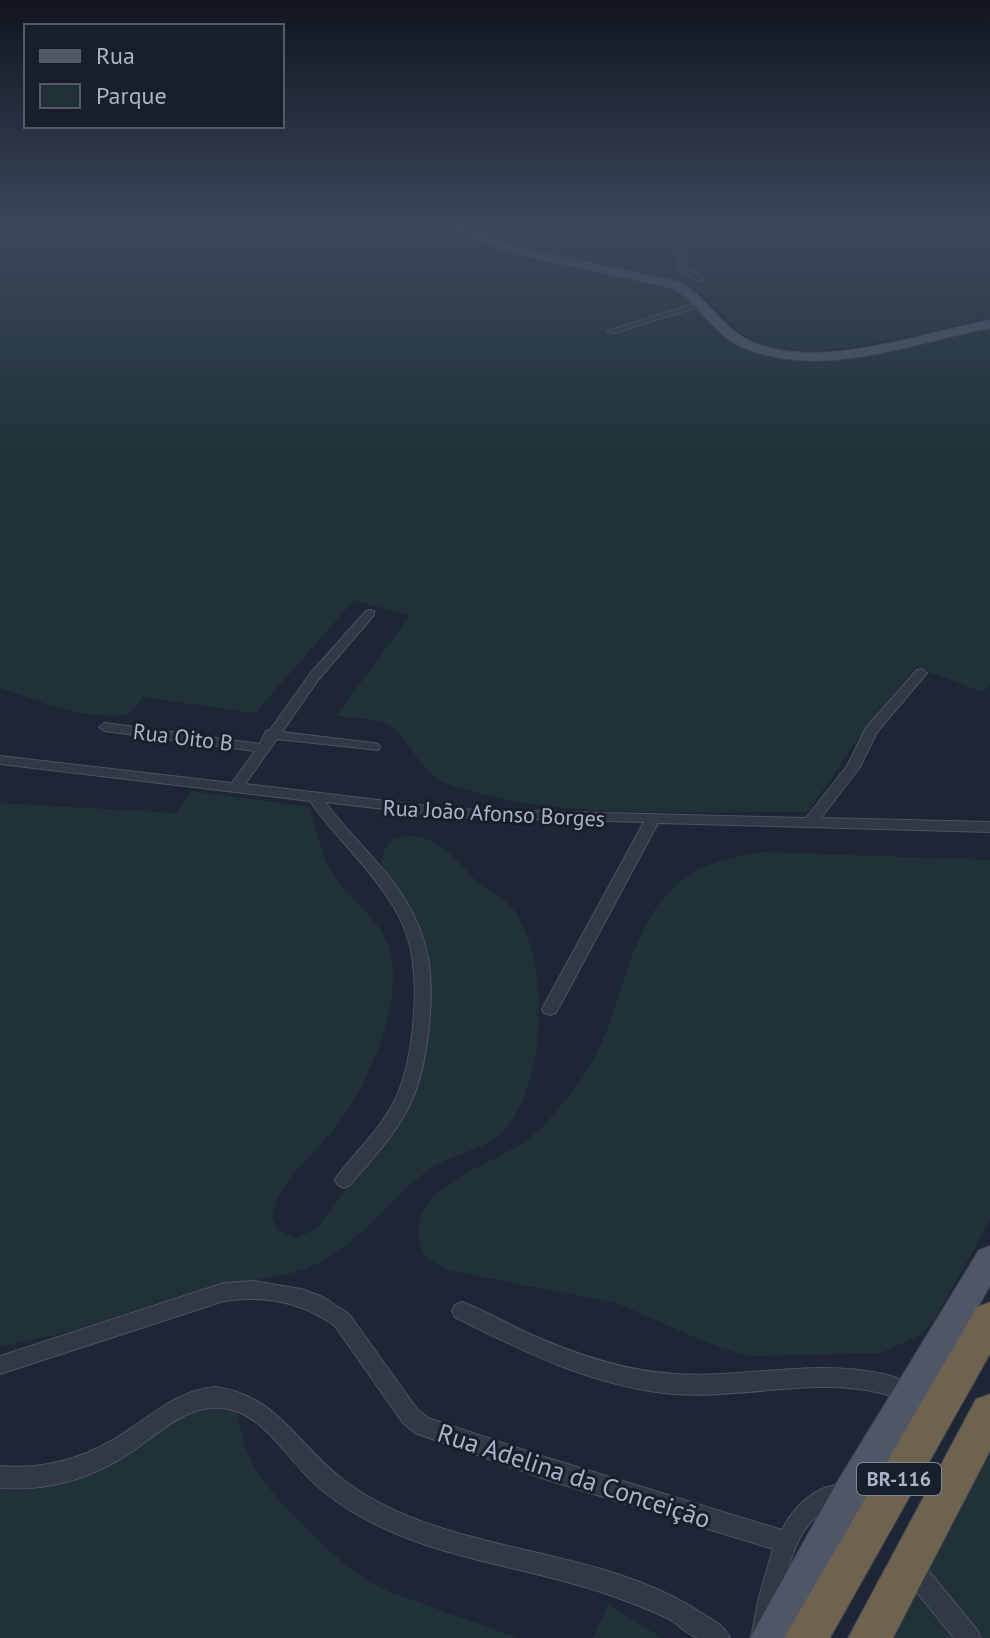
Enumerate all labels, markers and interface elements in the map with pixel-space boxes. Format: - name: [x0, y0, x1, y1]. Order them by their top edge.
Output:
- legend: [24, 24, 284, 128]
- text: Rua: [96, 40, 135, 71]
- text: Parque: [96, 80, 167, 111]
- street label: Rua Oito B: [132, 717, 234, 757]
- street label: Rua João Afonso Borges: [382, 793, 606, 833]
- street label: Rua Adelina da Conceição: [434, 1416, 715, 1535]
- road number: BR-116: [857, 1463, 941, 1495]

